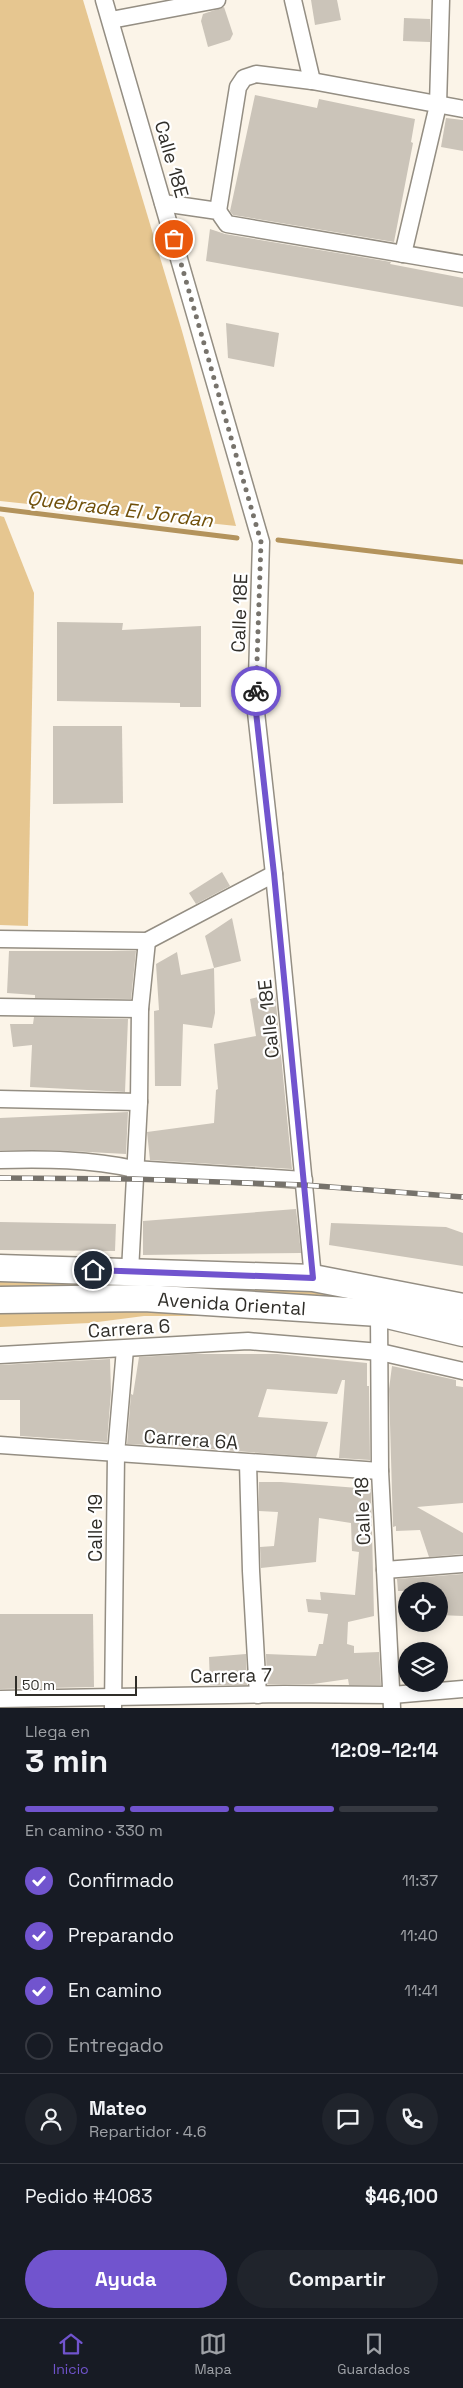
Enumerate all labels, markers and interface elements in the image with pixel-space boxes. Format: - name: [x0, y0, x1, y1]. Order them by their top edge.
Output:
- street label: Calle 18E: [149, 118, 194, 201]
- pin: [153, 218, 195, 260]
- icon: bag: [160, 225, 188, 253]
- water label: Quebrada El Jordan: [26, 485, 215, 533]
- street label: Calle 18E: [226, 573, 253, 653]
- courier: [231, 666, 281, 716]
- icon: bike: [242, 677, 270, 705]
- street label: Calle 18E: [252, 978, 285, 1060]
- pin: [72, 1249, 114, 1291]
- icon: home: [79, 1256, 107, 1284]
- street label: Avenida Oriental: [157, 1287, 307, 1321]
- street label: Carrera 6: [87, 1313, 171, 1344]
- street label: Carrera 6A: [143, 1424, 239, 1455]
- street label: Calle 18: [349, 1476, 376, 1546]
- street label: Calle 19: [83, 1494, 108, 1562]
- map controls: [398, 1582, 448, 1692]
- button: locate: [398, 1582, 448, 1632]
- button: layers: [398, 1642, 448, 1692]
- street label: Carrera 7: [190, 1662, 272, 1689]
- scale bar: [15, 1673, 138, 1696]
- text: 50 m: [22, 1676, 55, 1694]
- text: Llega en: [25, 1721, 90, 1742]
- text: 12:09–12:14: [331, 1738, 438, 1763]
- text: 3 min: [25, 1741, 108, 1781]
- text: En camino · 330 m: [25, 1820, 163, 1841]
- icon: check: [25, 1867, 53, 1895]
- text: Confirmado: [68, 1868, 174, 1893]
- text: 11:37: [402, 1870, 438, 1891]
- icon: check: [25, 1922, 53, 1950]
- text: Preparando: [68, 1923, 174, 1948]
- text: 11:40: [400, 1925, 438, 1946]
- icon: check: [25, 1977, 53, 2005]
- text: En camino: [68, 1978, 162, 2003]
- text: 11:41: [404, 1980, 438, 2001]
- text: Entregado: [68, 2033, 164, 2058]
- button: person: [25, 2093, 77, 2145]
- button: chat: [322, 2093, 374, 2145]
- button: phone: [386, 2093, 438, 2145]
- text: Mateo: [89, 2096, 147, 2121]
- text: Repartidor · 4.6: [89, 2121, 207, 2142]
- text: Pedido #4083: [25, 2184, 152, 2209]
- text: $46,100: [365, 2184, 438, 2209]
- button: Ayuda: [25, 2250, 227, 2308]
- button: Compartir: [237, 2250, 438, 2308]
- tab: Inicio: [53, 2330, 89, 2378]
- tab: Mapa: [194, 2330, 232, 2378]
- tab: Guardados: [337, 2330, 410, 2378]

